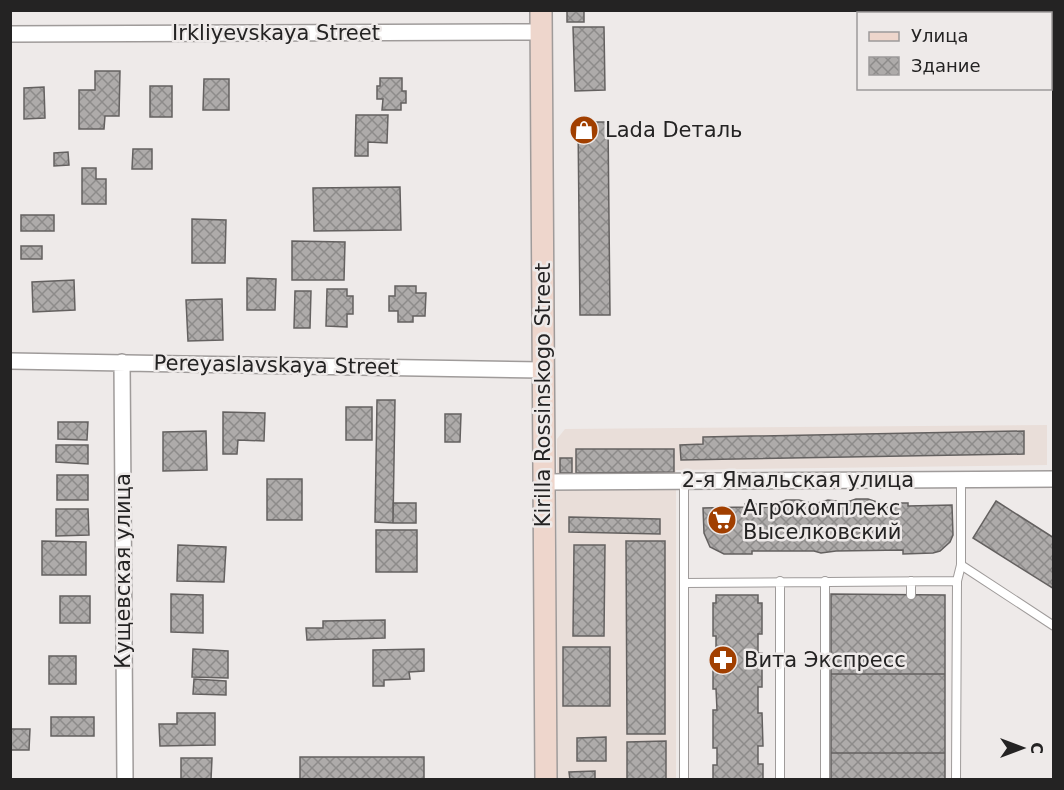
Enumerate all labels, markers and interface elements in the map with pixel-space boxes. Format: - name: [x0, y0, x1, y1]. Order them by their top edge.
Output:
- legend: [857, 12, 1052, 90]
- street label: Irkliyevskaya Street: [172, 21, 380, 45]
- text: Улица: [911, 25, 968, 46]
- text: Здание: [911, 55, 981, 76]
- shop icon: Lada Dеталь: [568, 114, 600, 146]
- place label: Lada Dеталь: [605, 118, 742, 142]
- street label: Kirilla Rossinskogo Street: [531, 263, 555, 527]
- street label: Pereyaslavskaya Street: [153, 351, 399, 379]
- street label: 2-я Ямальская улица: [682, 468, 914, 492]
- street label: Кущевская улица: [111, 473, 135, 669]
- place label: Агрокомплекс Выселковский: [743, 496, 901, 544]
- supermarket icon: Агрокомплекс Выселковский: [706, 504, 738, 536]
- pharmacy icon: Вита Экспресс: [707, 644, 739, 676]
- place label: Вита Экспресс: [744, 648, 906, 672]
- north arrow: [992, 718, 1052, 778]
- text: С: [1027, 742, 1046, 754]

